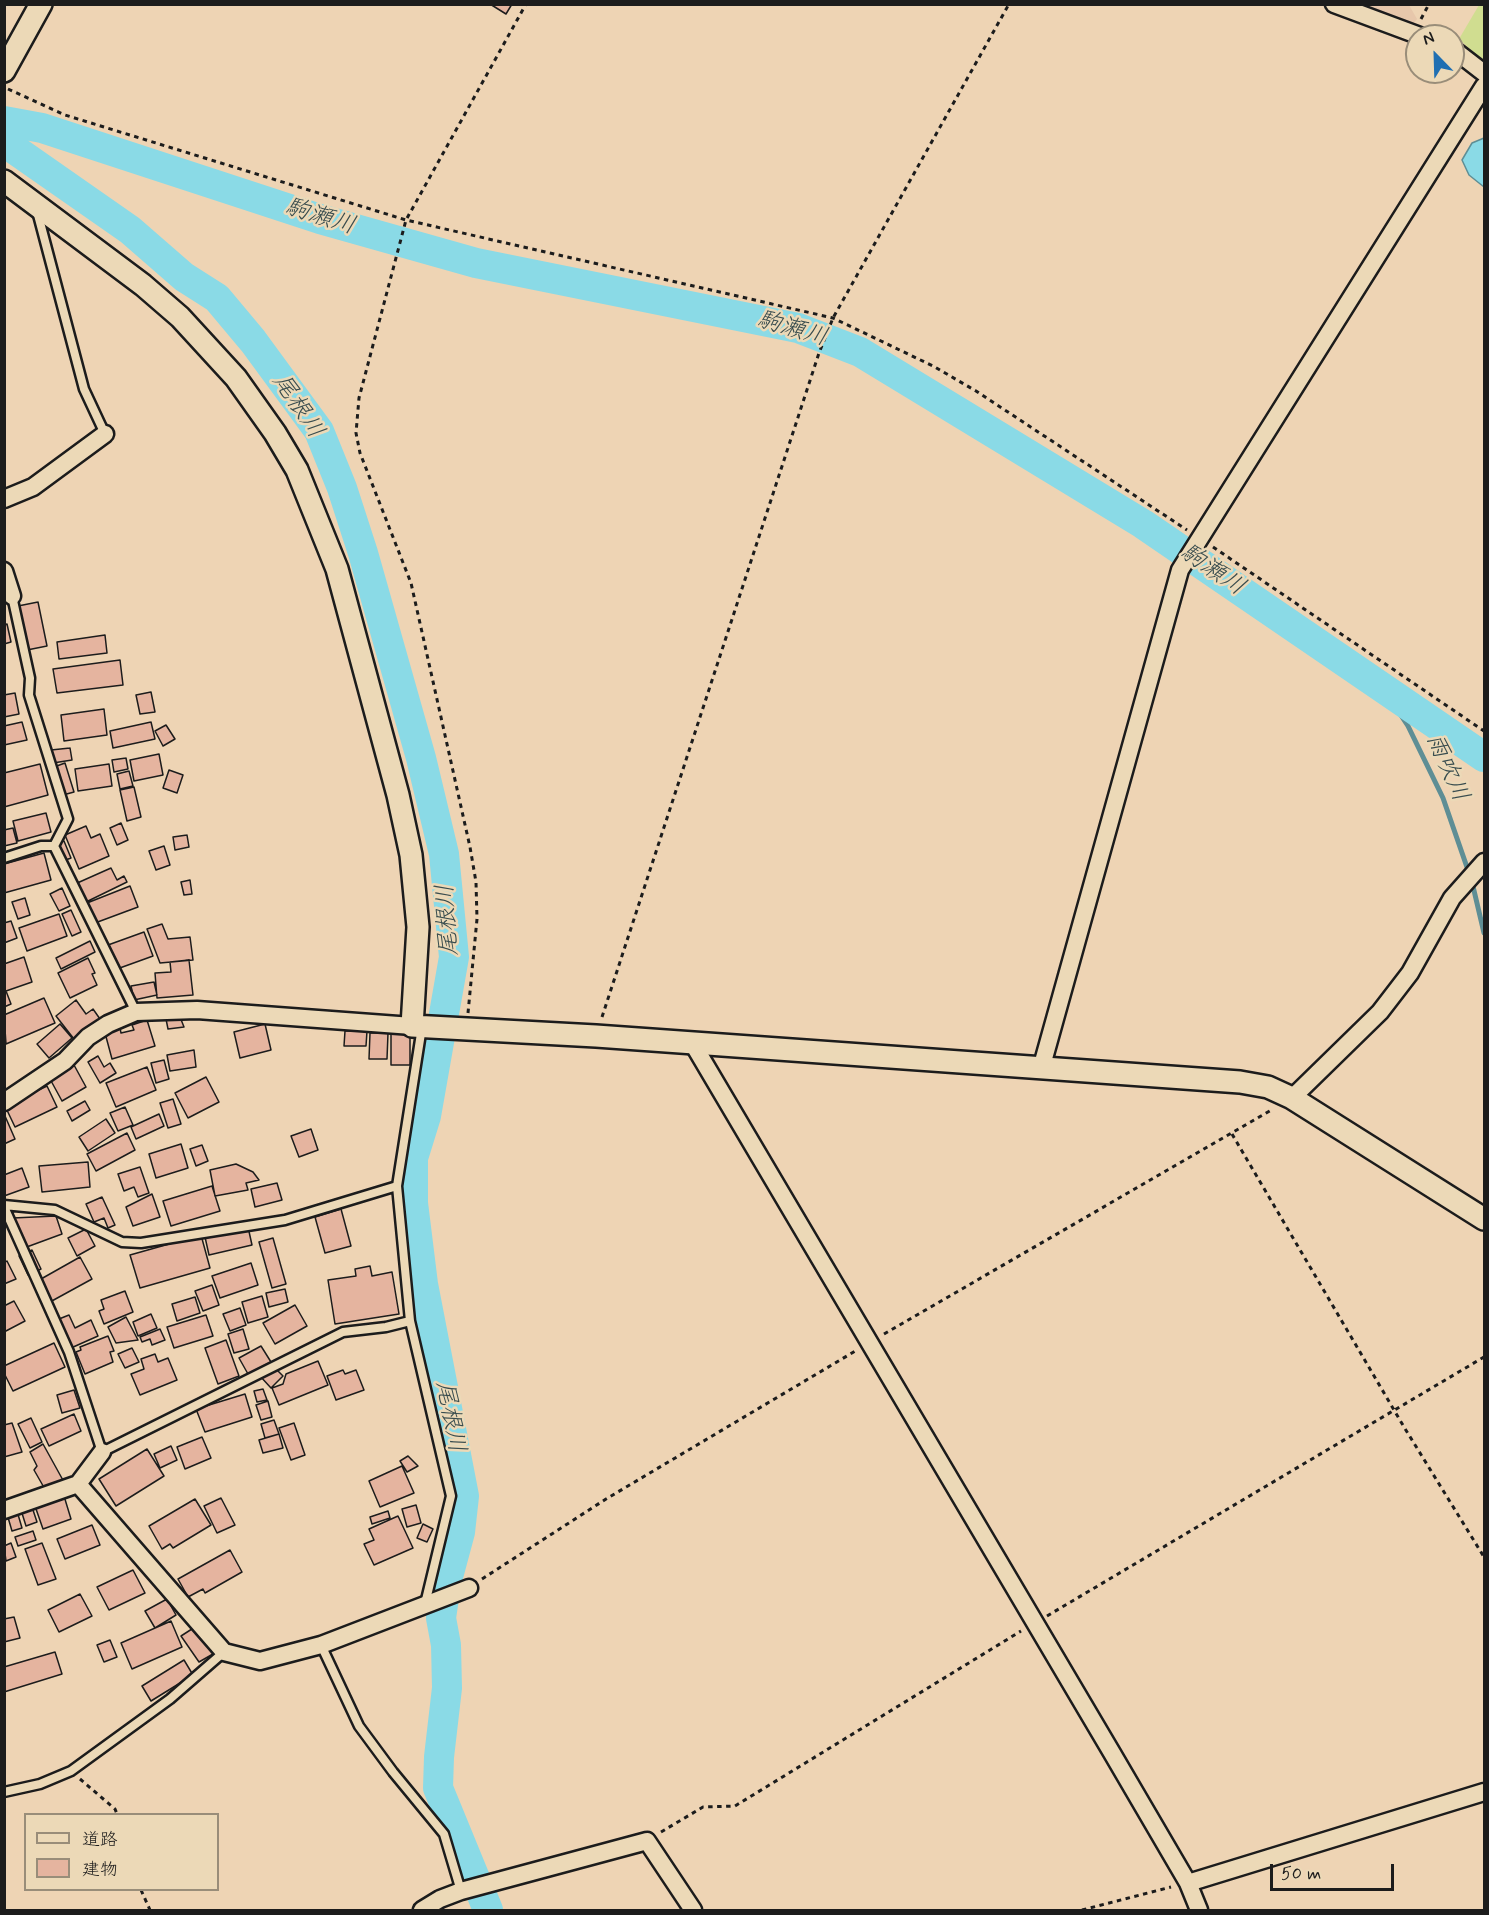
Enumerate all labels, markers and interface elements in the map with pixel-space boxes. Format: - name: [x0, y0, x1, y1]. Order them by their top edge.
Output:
- north arrow: [1405, 24, 1465, 84]
- text: N: [1420, 27, 1438, 51]
- water label: 駒瀬川: [281, 194, 359, 242]
- water label: 駒瀬川: [753, 306, 831, 354]
- water label: 尾根川: [265, 369, 329, 445]
- water label: 駒瀬川: [1174, 539, 1250, 603]
- water label: 雨吹川: [1418, 729, 1474, 807]
- water label: 尾根川: [432, 883, 466, 957]
- water label: 尾根川: [428, 1379, 470, 1455]
- legend: [24, 1813, 219, 1891]
- text: 道路: [82, 1828, 118, 1852]
- scale bar: [1273, 1852, 1398, 1890]
- text: 建物: [82, 1858, 118, 1882]
- text: 50 m: [1281, 1862, 1321, 1886]

